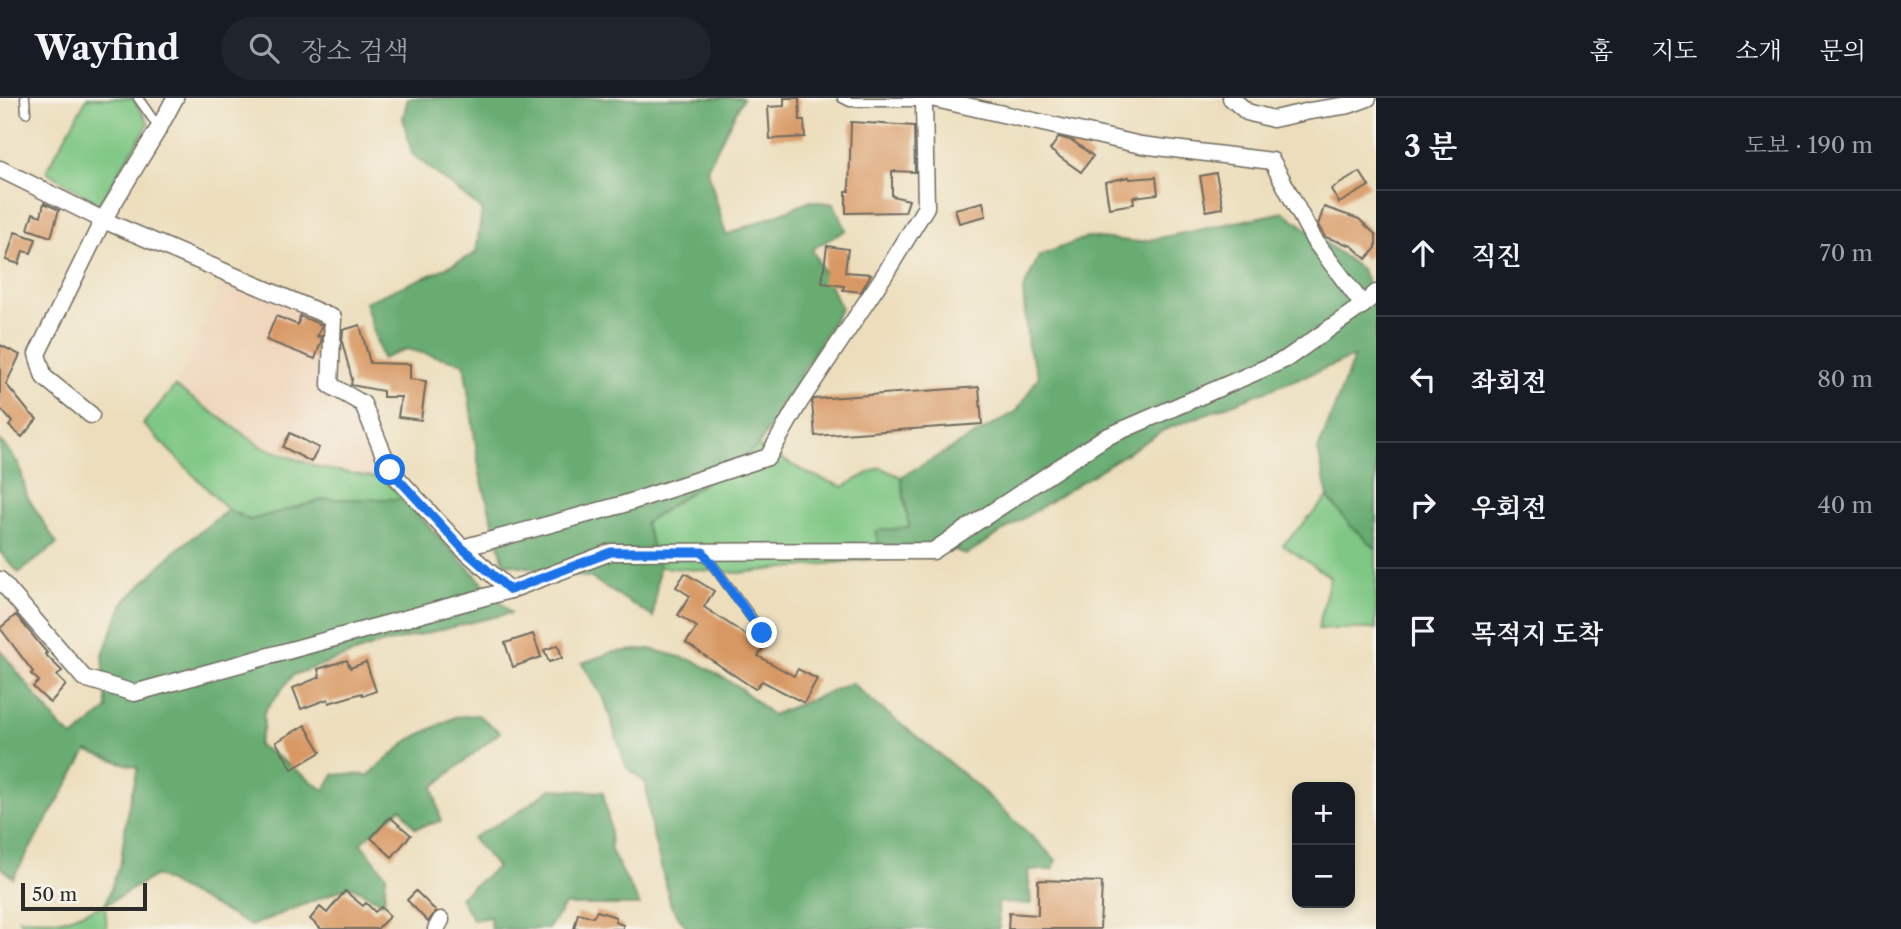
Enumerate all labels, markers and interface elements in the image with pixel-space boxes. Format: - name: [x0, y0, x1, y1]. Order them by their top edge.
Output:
- search box: [221, 17, 711, 80]
- text: Wayfind: [35, 28, 179, 69]
- icon: search: [245, 29, 283, 67]
- text: 장소 검색: [301, 35, 409, 67]
- text: 홈: [1590, 36, 1613, 65]
- text: 지도: [1651, 36, 1697, 65]
- text: 소개: [1735, 36, 1782, 65]
- text: 문의: [1820, 36, 1866, 65]
- text: 3 분: [1404, 128, 1457, 165]
- text: 도보 · 190 m: [1745, 131, 1873, 159]
- icon: ahead: [1404, 234, 1442, 272]
- text: 70 m: [1820, 239, 1873, 267]
- text: 직진: [1471, 240, 1521, 272]
- icon: left: [1404, 360, 1442, 398]
- text: 80 m: [1817, 365, 1873, 393]
- text: 좌회전: [1471, 366, 1546, 398]
- route start: [374, 454, 405, 485]
- icon: right: [1404, 486, 1442, 524]
- text: 40 m: [1818, 491, 1873, 519]
- text: 우회전: [1471, 492, 1546, 524]
- icon: arrive: [1404, 612, 1442, 650]
- route end: [746, 617, 777, 648]
- text: 목적지 도착: [1471, 618, 1603, 650]
- map controls: [1292, 782, 1355, 908]
- button: +: [1292, 782, 1355, 845]
- button: −: [1292, 845, 1355, 908]
- scale bar: [21, 880, 147, 912]
- text: 50 m: [32, 883, 77, 906]

